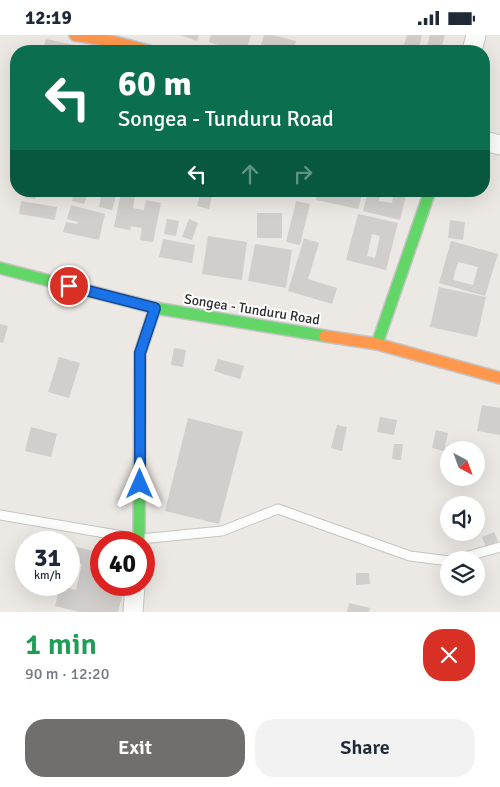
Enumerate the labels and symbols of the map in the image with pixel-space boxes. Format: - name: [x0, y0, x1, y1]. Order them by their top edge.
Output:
- pin: [48, 265, 90, 307]
- street label: Songea - Tunduru Road: [183, 290, 321, 329]
- north arrow: [440, 441, 485, 486]
- position arrow: [113, 457, 165, 509]
- speed limit sign: 40: [90, 531, 155, 596]

